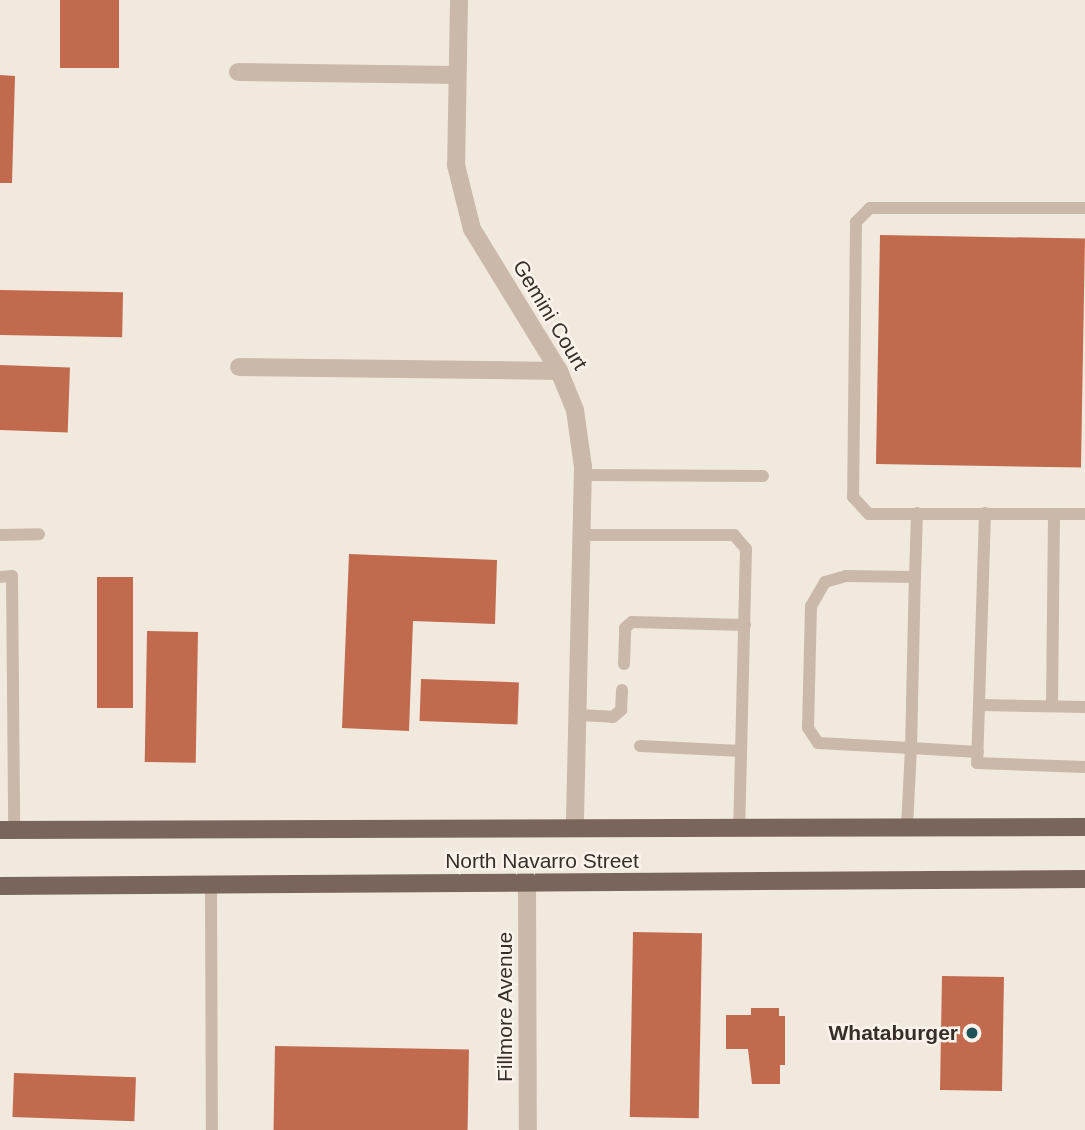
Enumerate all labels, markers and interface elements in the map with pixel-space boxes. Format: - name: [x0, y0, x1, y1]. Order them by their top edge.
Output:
- street label: Gemini Court: [507, 255, 593, 375]
- street label: North Navarro Street: [445, 848, 639, 874]
- street label: Fillmore Avenue: [492, 931, 518, 1083]
- place label: Whataburger: [828, 1020, 958, 1046]
- marker: Whataburger: [964, 1025, 980, 1041]

